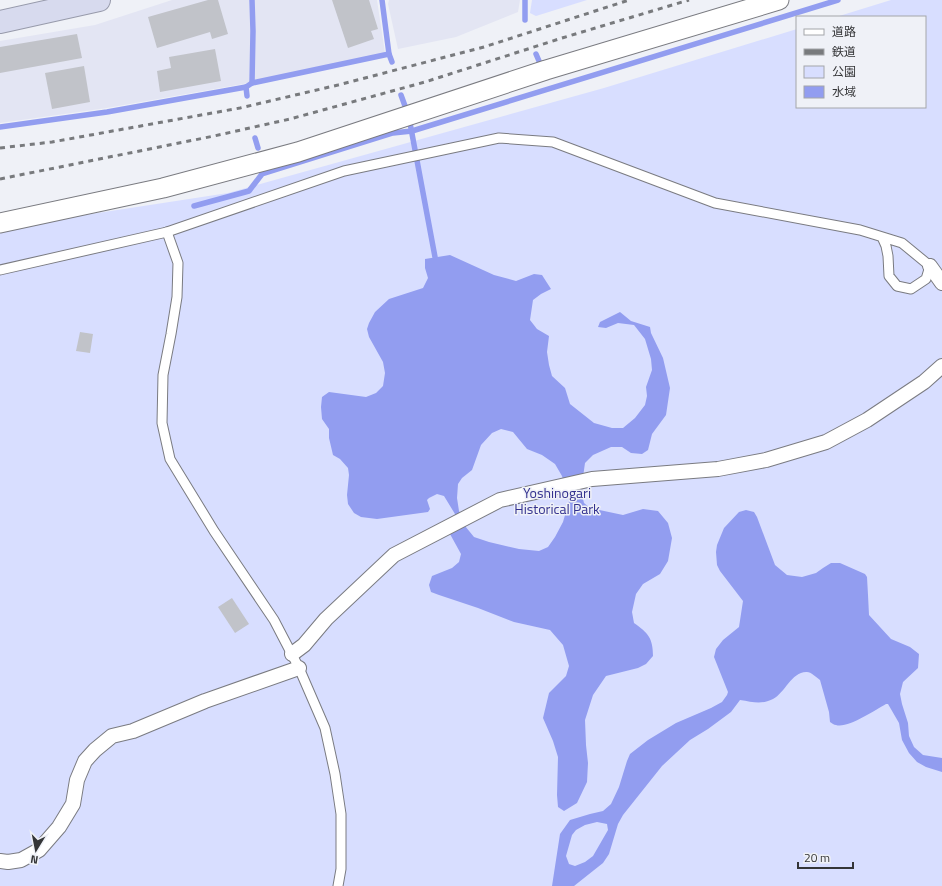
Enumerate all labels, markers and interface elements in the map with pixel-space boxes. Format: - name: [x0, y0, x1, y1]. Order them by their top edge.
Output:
- legend: [796, 16, 926, 108]
- text: 道路: [832, 22, 856, 41]
- text: 鉄道: [832, 42, 856, 61]
- text: 公園: [832, 62, 856, 81]
- text: 水域: [832, 82, 856, 101]
- park label: Yoshinogari Historical Park: [514, 482, 600, 519]
- north arrow: [16, 830, 56, 870]
- scale bar: [798, 844, 853, 870]
- text: 20 m: [804, 848, 830, 867]
- text: N: [29, 851, 39, 868]

